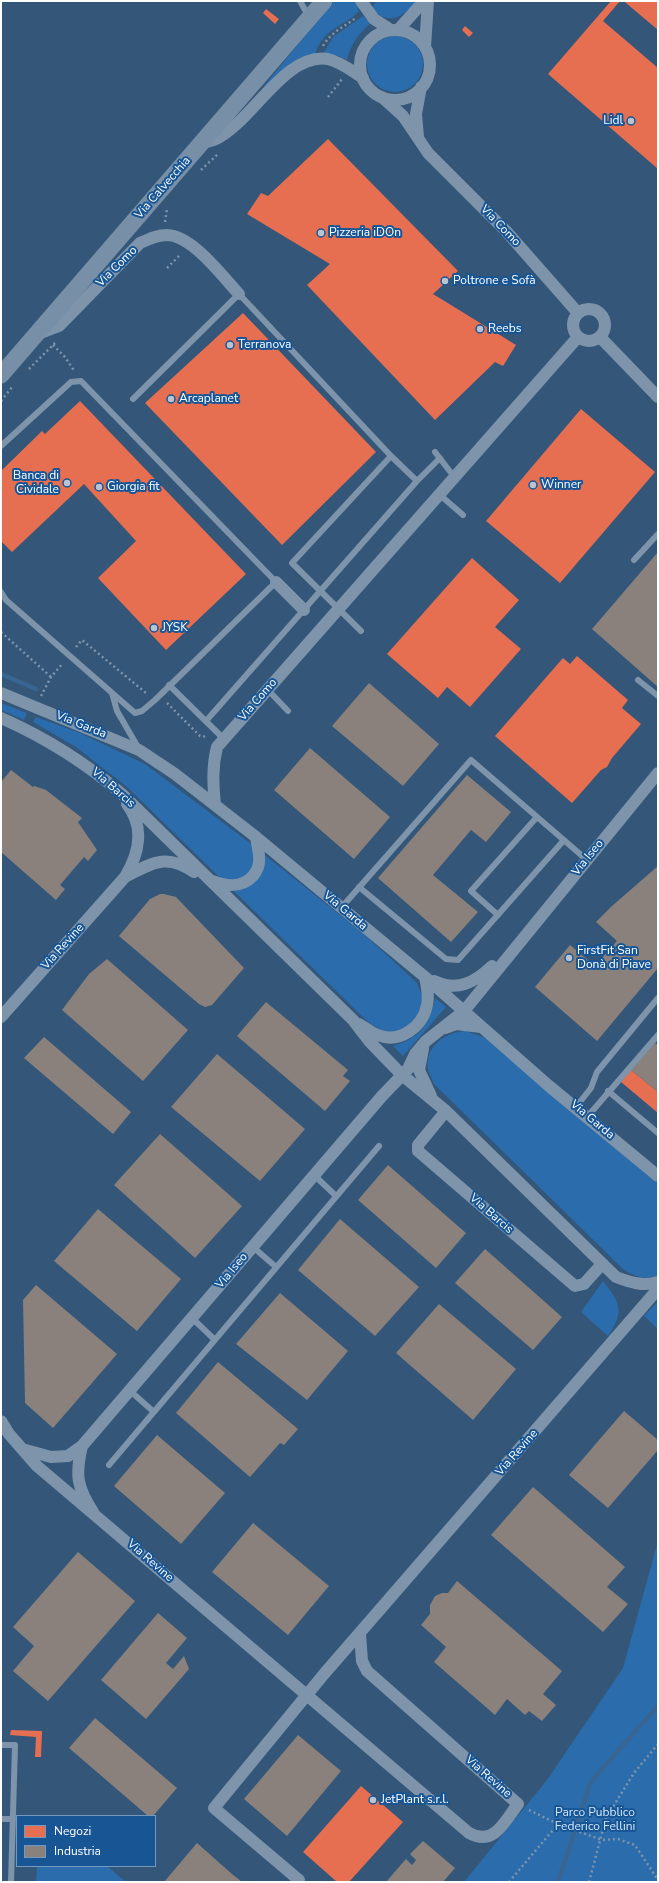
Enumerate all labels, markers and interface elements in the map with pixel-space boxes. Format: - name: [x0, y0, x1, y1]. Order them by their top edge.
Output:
- place label: Lidl: [603, 114, 623, 128]
- marker: Lidl: [626, 116, 636, 126]
- street label: Via Calvecchia: [132, 154, 194, 222]
- street label: Via Como: [477, 202, 523, 250]
- place label: Pizzeria iDOn: [329, 226, 401, 240]
- marker: Pizzeria iDOn: [316, 228, 326, 238]
- street label: Via Como: [94, 244, 140, 290]
- place label: Poltrone e Sofà: [453, 274, 536, 288]
- marker: Poltrone e Sofà: [440, 276, 450, 286]
- place label: Reebs: [488, 322, 521, 336]
- marker: Reebs: [475, 324, 485, 334]
- place label: Terranova: [238, 338, 291, 352]
- marker: Terranova: [225, 340, 235, 350]
- place label: Arcaplanet: [179, 392, 238, 406]
- marker: Arcaplanet: [166, 394, 176, 404]
- place label: Banca di Cividale: [13, 469, 59, 497]
- marker: Banca di Cividale: [62, 478, 72, 488]
- place label: Winner: [541, 478, 581, 492]
- place label: Giorgia fit: [107, 480, 160, 494]
- marker: Winner: [528, 480, 538, 490]
- marker: Giorgia fit: [94, 482, 104, 492]
- place label: JYSK: [162, 621, 188, 635]
- marker: JYSK: [149, 623, 159, 633]
- street label: Via Como: [236, 676, 280, 724]
- street label: Via Garda: [54, 708, 108, 742]
- street label: Via Barcis: [88, 765, 138, 811]
- street label: Via Iseo: [569, 837, 607, 879]
- street label: Via Garda: [320, 888, 370, 934]
- street label: Via Revine: [39, 921, 87, 973]
- place label: FirstFit San Donà di Piave: [577, 944, 651, 972]
- marker: FirstFit San Donà di Piave: [564, 953, 574, 963]
- street label: Via Garda: [567, 1097, 617, 1143]
- street label: Via Barcis: [466, 1191, 516, 1237]
- street label: Via Iseo: [213, 1250, 251, 1292]
- street label: Via Revine: [493, 1427, 541, 1479]
- street label: Via Revine: [124, 1537, 176, 1585]
- street label: Via Revine: [462, 1753, 514, 1801]
- place label: JetPlant s.r.l.: [381, 1793, 449, 1807]
- marker: JetPlant s.r.l.: [368, 1795, 378, 1805]
- park label: Parco Pubblico Federico Fellini: [555, 1806, 635, 1834]
- legend: [16, 1815, 156, 1867]
- text: Negozi: [54, 1823, 91, 1839]
- text: Industria: [54, 1843, 101, 1859]

